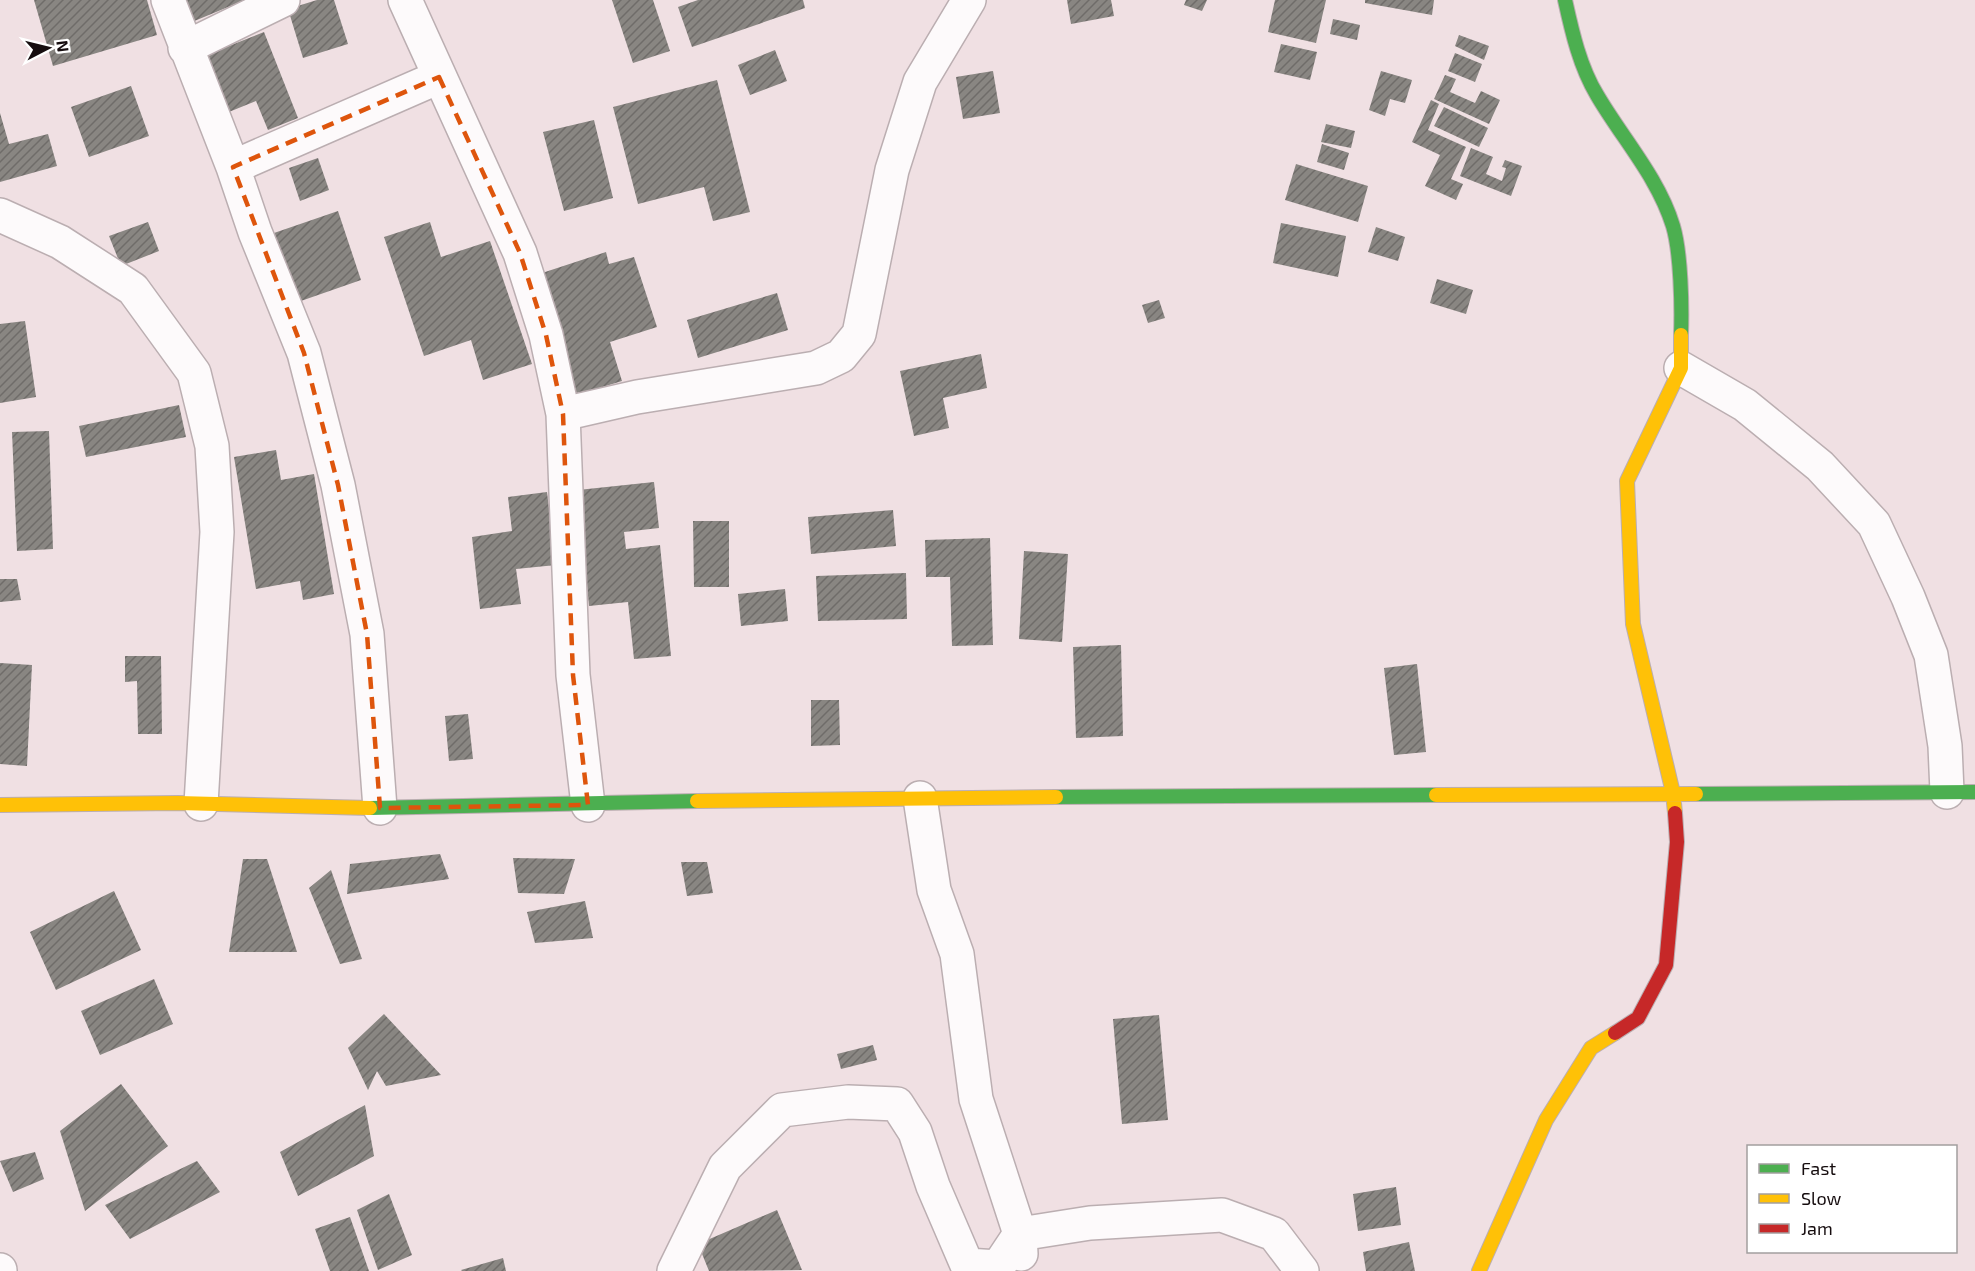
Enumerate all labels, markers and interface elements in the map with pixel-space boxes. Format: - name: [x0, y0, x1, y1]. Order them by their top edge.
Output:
- north arrow: [18, 18, 78, 78]
- text: N: [53, 39, 74, 53]
- legend: [1747, 1145, 1957, 1253]
- text: Fast: [1801, 1157, 1836, 1179]
- text: Slow: [1801, 1187, 1842, 1209]
- text: Jam: [1801, 1217, 1833, 1239]

